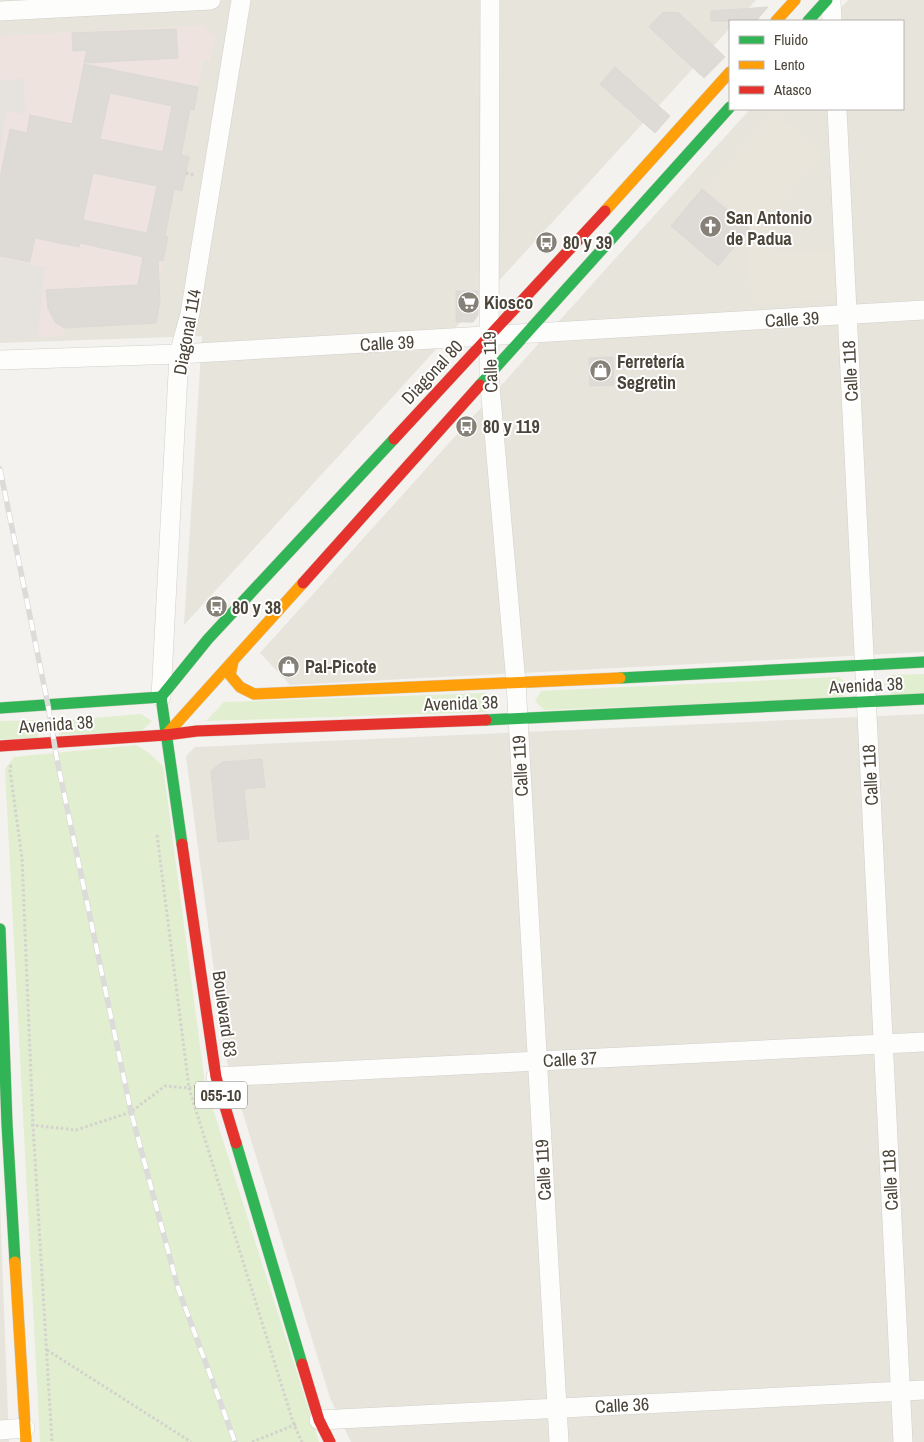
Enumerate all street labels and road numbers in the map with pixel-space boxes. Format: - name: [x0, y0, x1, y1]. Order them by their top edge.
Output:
- street label: Diagonal 114: [167, 287, 207, 377]
- street label: Calle 39: [764, 305, 820, 333]
- street label: Calle 39: [359, 329, 415, 357]
- street label: Calle 119: [476, 331, 504, 393]
- street label: Diagonal 80: [396, 334, 468, 410]
- street label: Calle 118: [836, 340, 864, 402]
- street label: Avenida 38: [827, 671, 904, 699]
- street label: Avenida 38: [422, 689, 499, 717]
- street label: Avenida 38: [17, 709, 94, 739]
- street label: Calle 119: [506, 735, 534, 797]
- street label: Calle 118: [856, 744, 884, 806]
- street label: Boulevard 83: [207, 969, 243, 1059]
- street label: Calle 37: [542, 1045, 598, 1073]
- road number: 055-10: [195, 1082, 247, 1108]
- street label: Calle 119: [529, 1139, 557, 1201]
- street label: Calle 118: [876, 1149, 904, 1211]
- street label: Calle 36: [594, 1391, 650, 1419]

